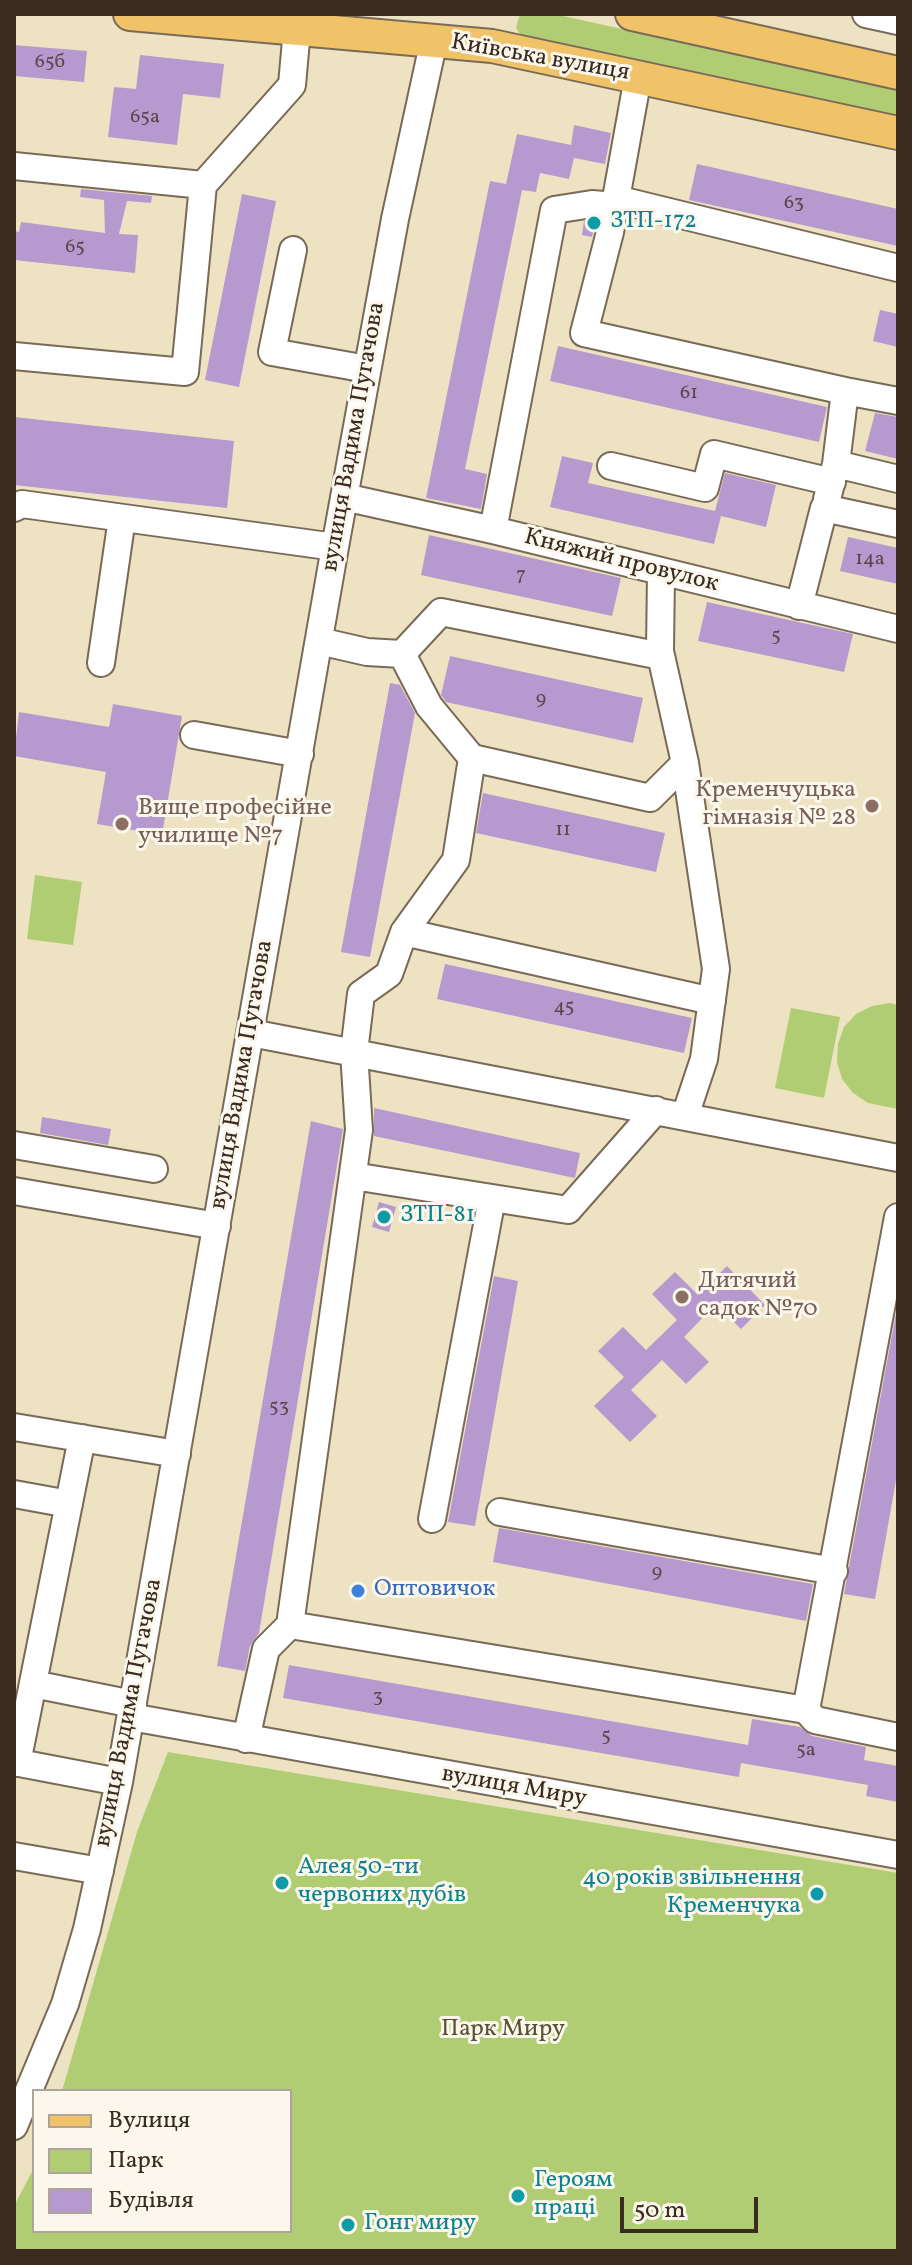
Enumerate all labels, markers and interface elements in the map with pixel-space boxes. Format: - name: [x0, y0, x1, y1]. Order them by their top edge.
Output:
- street label: Київська вулиця: [448, 29, 632, 89]
- house number: 65б: [35, 51, 65, 75]
- house number: 65а: [130, 106, 160, 130]
- house number: 63: [784, 192, 804, 216]
- place label: ЗТП-172: [610, 209, 697, 237]
- marker: ЗТП-172: [585, 214, 603, 232]
- house number: 65: [65, 236, 85, 260]
- street label: вулиця Вадима Пугачова: [317, 300, 393, 574]
- house number: 61: [680, 382, 698, 406]
- street label: Княжий провулок: [521, 524, 721, 600]
- house number: 14а: [855, 548, 885, 572]
- house number: 7: [516, 564, 526, 588]
- house number: 5: [771, 625, 781, 649]
- house number: 9: [536, 688, 546, 712]
- place label: Кременчуцька гімназія № 28: [695, 778, 856, 834]
- place label: Вище професійне училище №7: [138, 796, 332, 852]
- marker: Кременчуцька гімназія № 28: [863, 797, 881, 815]
- marker: Вище професійне училище №7: [113, 815, 131, 833]
- house number: 11: [555, 819, 571, 843]
- street label: вулиця Вадима Пугачова: [205, 938, 281, 1212]
- house number: 45: [554, 996, 574, 1020]
- place label: ЗТП-81: [400, 1203, 475, 1231]
- marker: ЗТП-81: [375, 1208, 393, 1226]
- place label: Дитячий садок №70: [698, 1269, 818, 1325]
- marker: Дитячий садок №70: [673, 1288, 691, 1306]
- house number: 53: [269, 1396, 289, 1420]
- house number: 9: [652, 1561, 662, 1585]
- street label: вулиця Вадима Пугачова: [90, 1576, 170, 1850]
- place label: Оптовичок: [374, 1577, 495, 1605]
- marker: Оптовичок: [349, 1582, 367, 1600]
- house number: 3: [373, 1686, 383, 1710]
- house number: 5: [601, 1725, 611, 1749]
- house number: 5а: [796, 1739, 816, 1763]
- street label: вулиця Миру: [439, 1761, 589, 1815]
- place label: Алея 50-ти червоних дубів: [298, 1855, 466, 1911]
- place label: 40 рокiв звiльнення Кременчука: [582, 1866, 801, 1922]
- marker: Алея 50-ти червоних дубів: [273, 1874, 291, 1892]
- marker: 40 рокiв звiльнення Кременчука: [808, 1885, 826, 1903]
- park label: Парк Миру: [441, 2017, 565, 2045]
- legend: [32, 2089, 292, 2233]
- text: Вулиця: [108, 2104, 190, 2138]
- text: Парк: [108, 2144, 164, 2178]
- place label: Героям працi: [534, 2168, 612, 2224]
- scale bar: [624, 2181, 762, 2231]
- text: Будівля: [108, 2184, 194, 2218]
- marker: Героям працi: [509, 2187, 527, 2205]
- text: 50 m: [634, 2194, 686, 2228]
- place label: Гонг миру: [364, 2211, 476, 2239]
- marker: Гонг миру: [339, 2216, 357, 2234]

